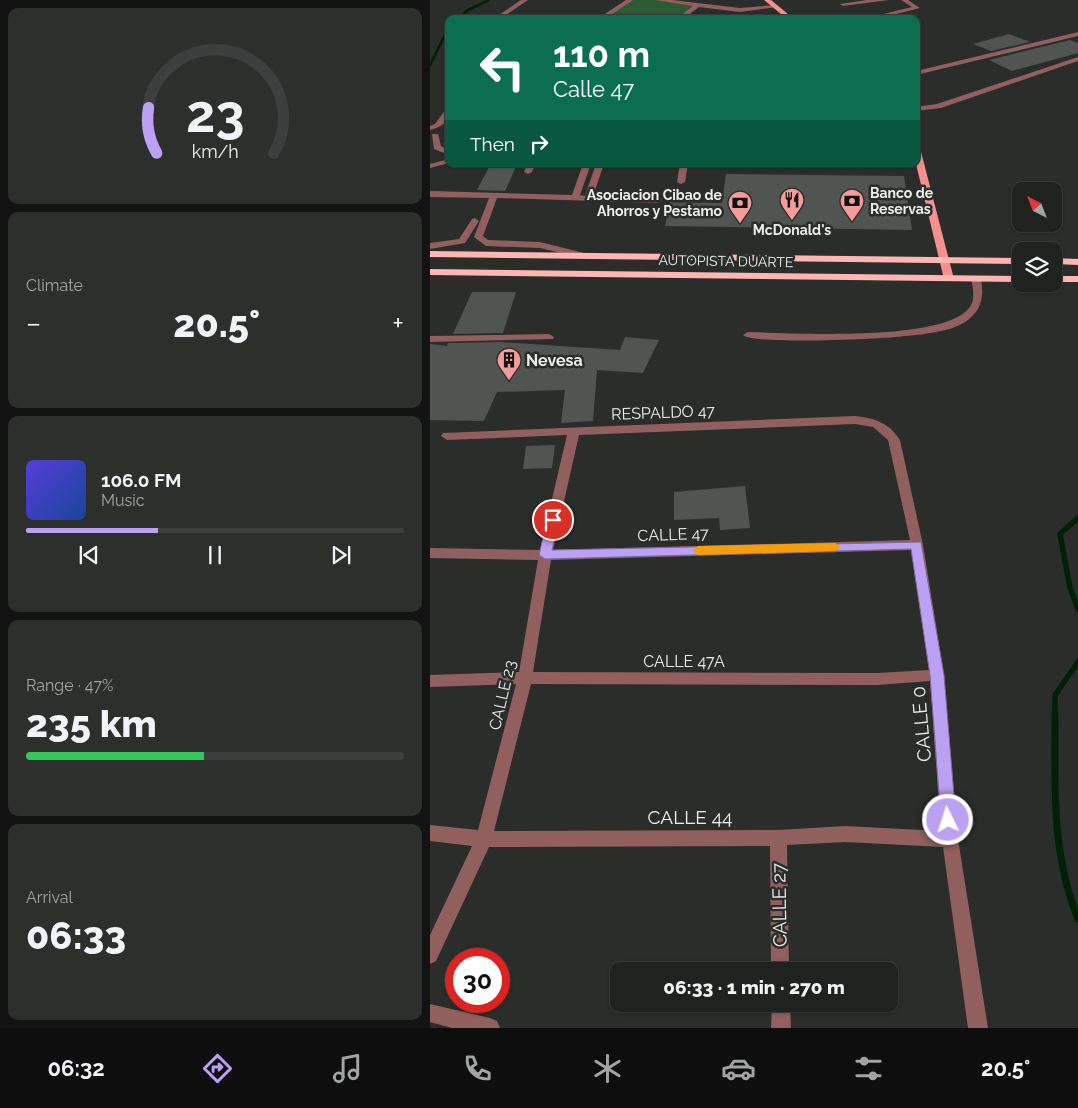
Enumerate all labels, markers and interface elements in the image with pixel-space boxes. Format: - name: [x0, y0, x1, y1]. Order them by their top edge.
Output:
- text: 110 m: [553, 34, 650, 75]
- icon: left: [470, 35, 535, 100]
- text: Calle 47: [553, 76, 634, 102]
- text: 23: [186, 83, 244, 144]
- icon: right: [525, 130, 553, 158]
- text: Then: [470, 133, 515, 155]
- text: km/h: [191, 141, 239, 162]
- north arrow: [1012, 182, 1062, 232]
- map controls: [1012, 182, 1062, 292]
- place label: Banco de Reservas: [870, 185, 934, 217]
- place label: Asociacion Cibao de Ahorros y Pestamo: [587, 187, 723, 219]
- restaurant icon: McDonald's: [779, 187, 805, 221]
- bank icon: Banco de Reservas: [839, 188, 865, 222]
- bank icon: Asociacion Cibao de Ahorros y Pestamo: [727, 190, 753, 224]
- place label: McDonald's: [753, 222, 831, 238]
- button: layers: [1012, 242, 1062, 292]
- street label: AUTOPISTA DUARTE: [658, 252, 794, 270]
- text: Climate: [26, 276, 83, 295]
- text: 20.5°: [173, 301, 260, 346]
- text: −: [26, 307, 41, 340]
- text: +: [392, 307, 404, 340]
- building icon: Nevesa: [496, 347, 522, 381]
- place label: Nevesa: [526, 351, 583, 370]
- street label: RESPALDO 47: [611, 401, 716, 424]
- text: 106.0 FM: [101, 469, 181, 491]
- text: Music: [101, 491, 145, 510]
- pin: [532, 499, 574, 541]
- icon: arrive: [539, 506, 567, 534]
- street label: CALLE 47: [637, 524, 709, 545]
- icon: previous: [75, 541, 103, 569]
- icon: pause: [201, 541, 229, 569]
- icon: next: [327, 541, 355, 569]
- street label: CALLE 47A: [643, 652, 725, 671]
- street label: CALLE 23: [485, 658, 520, 732]
- text: Range · 47%: [26, 676, 113, 695]
- street label: CALLE 0: [907, 685, 935, 763]
- text: 235 km: [26, 701, 157, 746]
- position arrow: [921, 793, 973, 845]
- street label: CALLE 44: [647, 806, 733, 828]
- street label: CALLE 27: [767, 863, 791, 947]
- text: Arrival: [26, 888, 73, 907]
- text: 06:33: [26, 913, 126, 958]
- speed limit sign: 30: [445, 948, 510, 1013]
- text: 06:33 · 1 min · 270 m: [663, 976, 845, 998]
- icon: directions: [200, 1051, 235, 1086]
- icon: music: [330, 1051, 365, 1086]
- icon: phone: [460, 1051, 495, 1086]
- icon: climate: [590, 1051, 625, 1086]
- icon: car: [721, 1051, 756, 1086]
- icon: filters: [851, 1051, 886, 1086]
- text: 06:32: [48, 1055, 105, 1081]
- text: 20.5°: [981, 1055, 1030, 1081]

